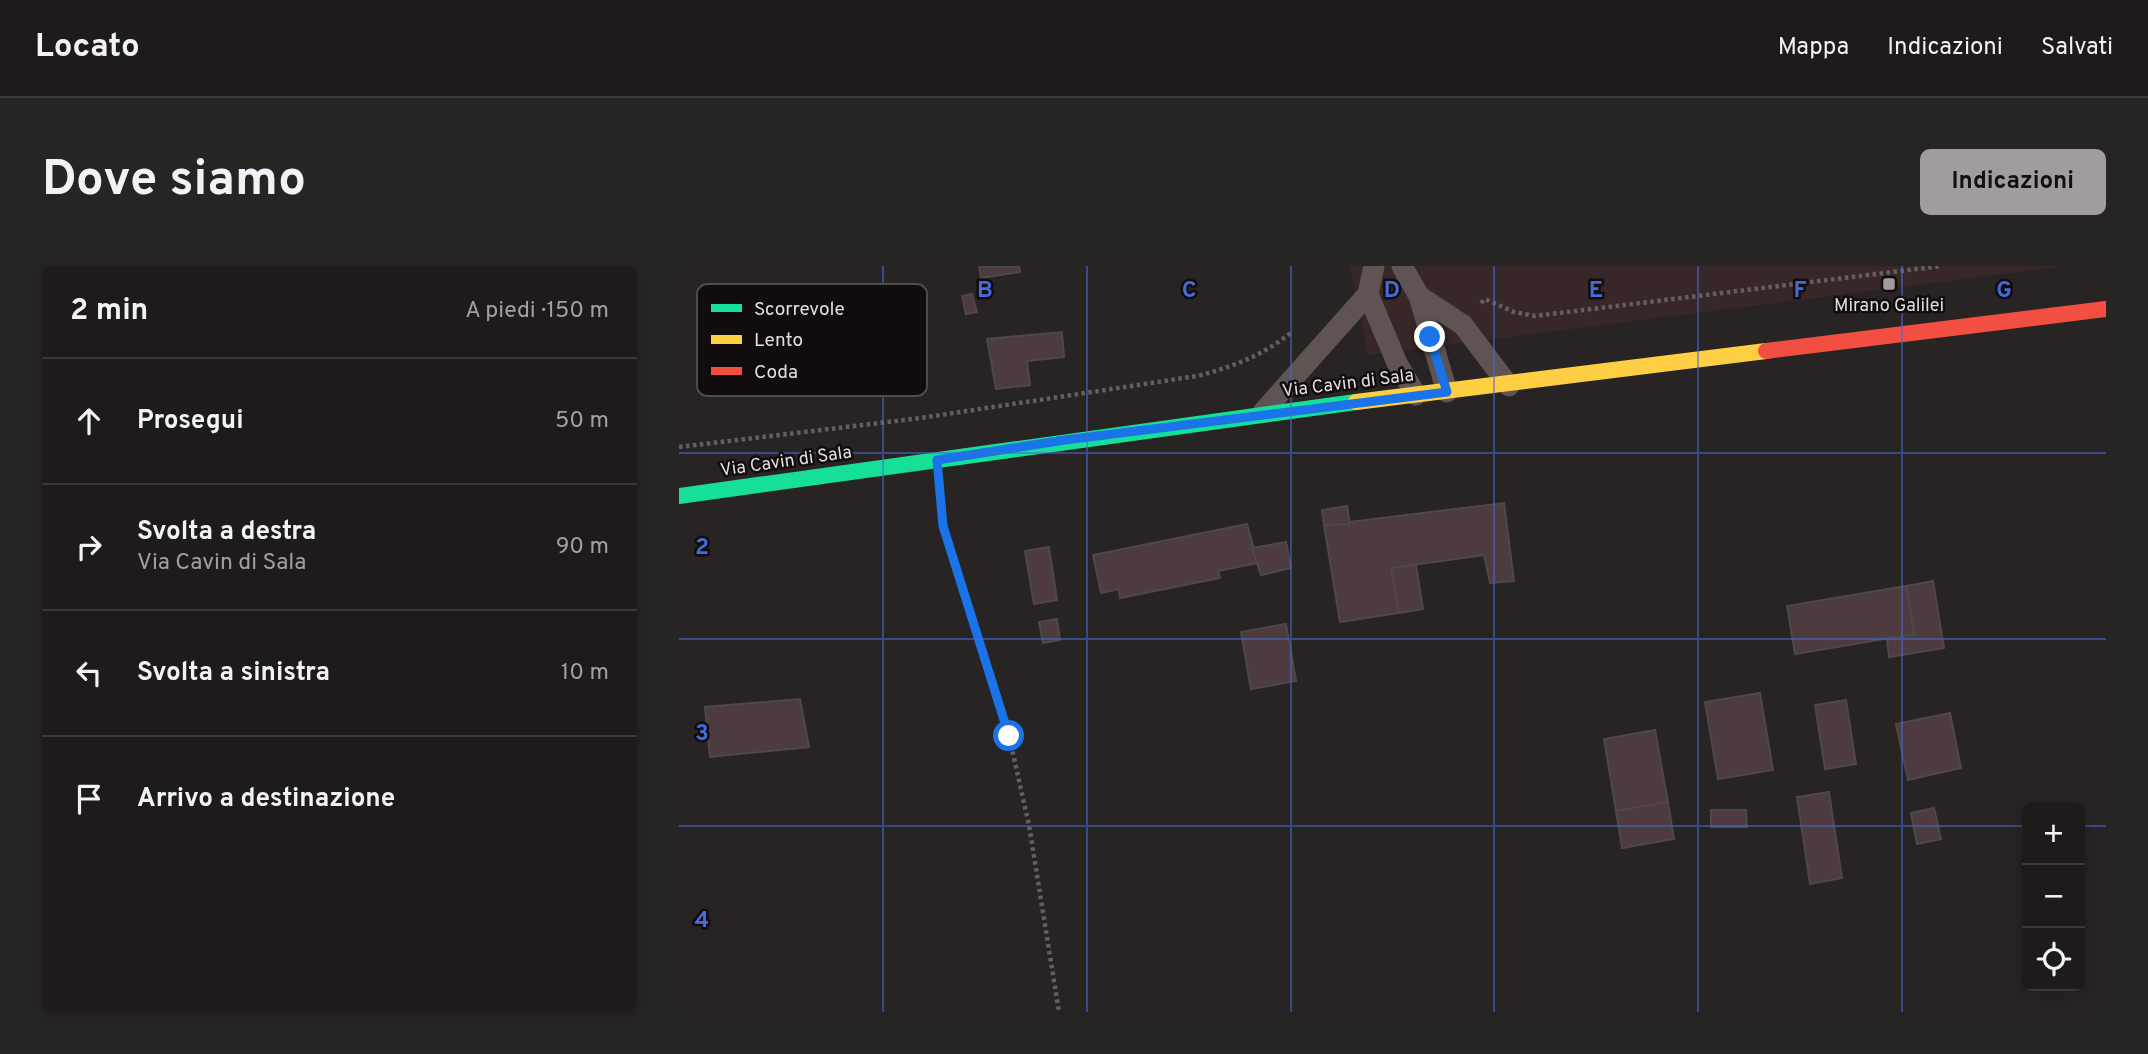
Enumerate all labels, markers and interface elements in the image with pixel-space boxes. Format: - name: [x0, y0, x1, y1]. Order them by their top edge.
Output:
- text: Locato: [35, 27, 140, 69]
- text: Mappa: [1778, 33, 1849, 63]
- text: Indicazioni: [1887, 33, 2003, 63]
- text: Salvati: [2041, 33, 2113, 63]
- button: Indicazioni: [1920, 149, 2106, 215]
- text: Dove siamo: [42, 151, 306, 213]
- marker: Mirano Galilei: [1881, 276, 1897, 292]
- text: B: [977, 277, 993, 306]
- text: C: [1182, 277, 1196, 306]
- text: D: [1384, 277, 1400, 306]
- text: E: [1589, 277, 1603, 306]
- text: F: [1793, 277, 1807, 306]
- text: G: [1996, 277, 2012, 306]
- legend: [697, 284, 927, 396]
- text: 2 min: [70, 293, 148, 330]
- place label: Mirano Galilei: [1834, 295, 1944, 318]
- text: A piedi · 150 m: [465, 297, 609, 326]
- text: Scorrevole: [754, 298, 845, 322]
- route end: [1414, 321, 1445, 352]
- text: Lento: [754, 329, 803, 353]
- text: Coda: [754, 361, 798, 385]
- street label: Via Cavin di Sala: [1281, 365, 1415, 403]
- icon: ahead: [70, 402, 108, 440]
- text: Prosegui: [137, 405, 244, 438]
- text: 50 m: [555, 407, 609, 436]
- street label: Via Cavin di Sala: [719, 441, 853, 483]
- text: Svolta a destra: [137, 516, 316, 549]
- icon: right: [70, 528, 108, 566]
- text: 90 m: [556, 533, 609, 562]
- text: 2: [695, 534, 709, 563]
- text: Via Cavin di Sala: [137, 549, 306, 578]
- icon: left: [70, 654, 108, 692]
- text: Svolta a sinistra: [137, 657, 330, 690]
- text: 10 m: [561, 659, 609, 688]
- text: 3: [695, 720, 709, 749]
- route start: [993, 720, 1024, 751]
- icon: arrive: [70, 780, 108, 818]
- text: Arrivo a destinazione: [137, 783, 395, 816]
- map controls: [2022, 802, 2085, 991]
- button: +: [2022, 802, 2085, 865]
- button: −: [2022, 865, 2085, 928]
- text: 4: [695, 907, 709, 936]
- button: locate: [2022, 928, 2085, 991]

